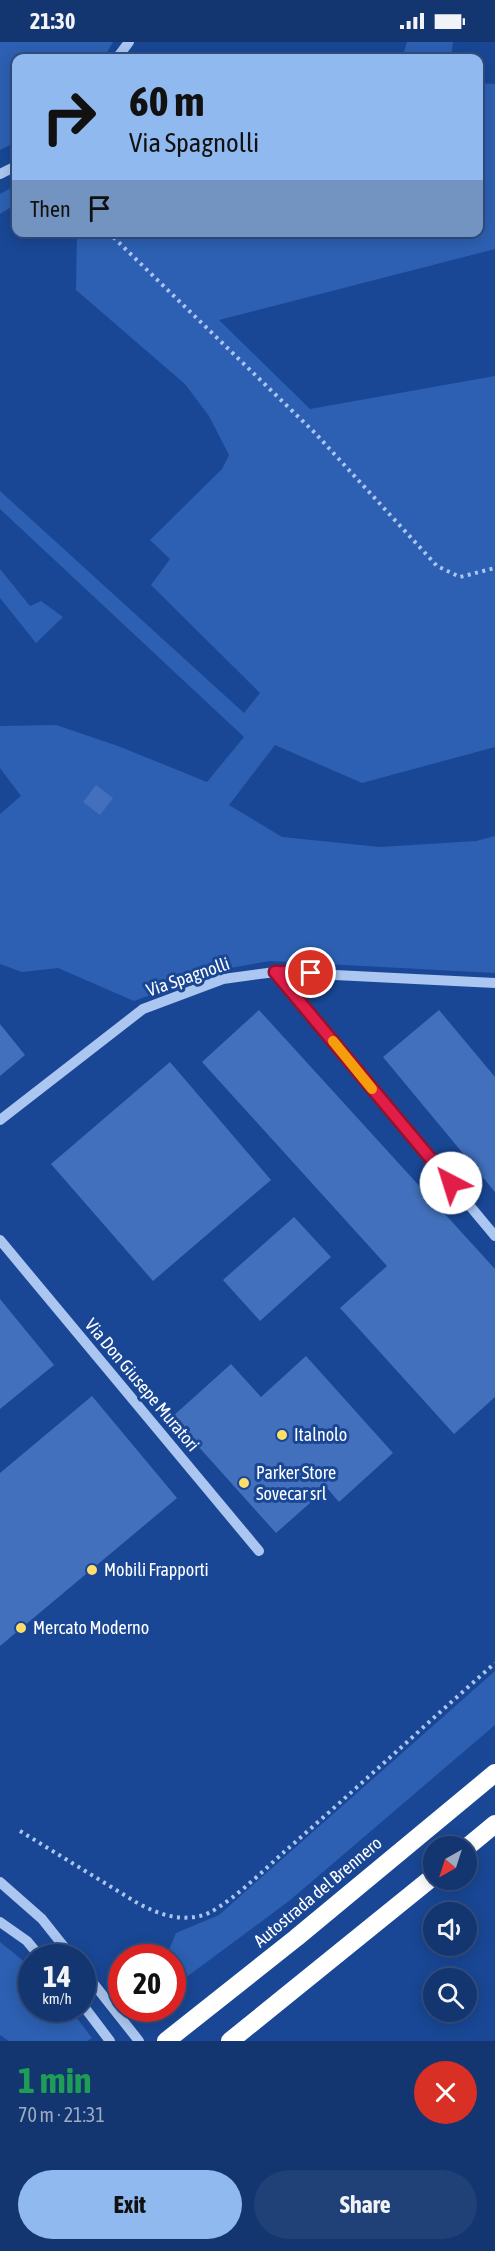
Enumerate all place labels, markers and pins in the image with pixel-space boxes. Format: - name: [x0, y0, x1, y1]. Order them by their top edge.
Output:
- pin: [285, 947, 336, 998]
- place label: Italnolo: [294, 1424, 347, 1445]
- marker: Italnolo: [275, 1428, 289, 1442]
- place label: Parker Store Sovecar srl: [256, 1462, 336, 1504]
- marker: Parker Store Sovecar srl: [237, 1476, 251, 1490]
- place label: Mobili Frapporti: [104, 1559, 209, 1580]
- marker: Mobili Frapporti: [85, 1563, 99, 1577]
- place label: Mercato Moderno: [33, 1617, 149, 1638]
- marker: Mercato Moderno: [14, 1621, 28, 1635]

